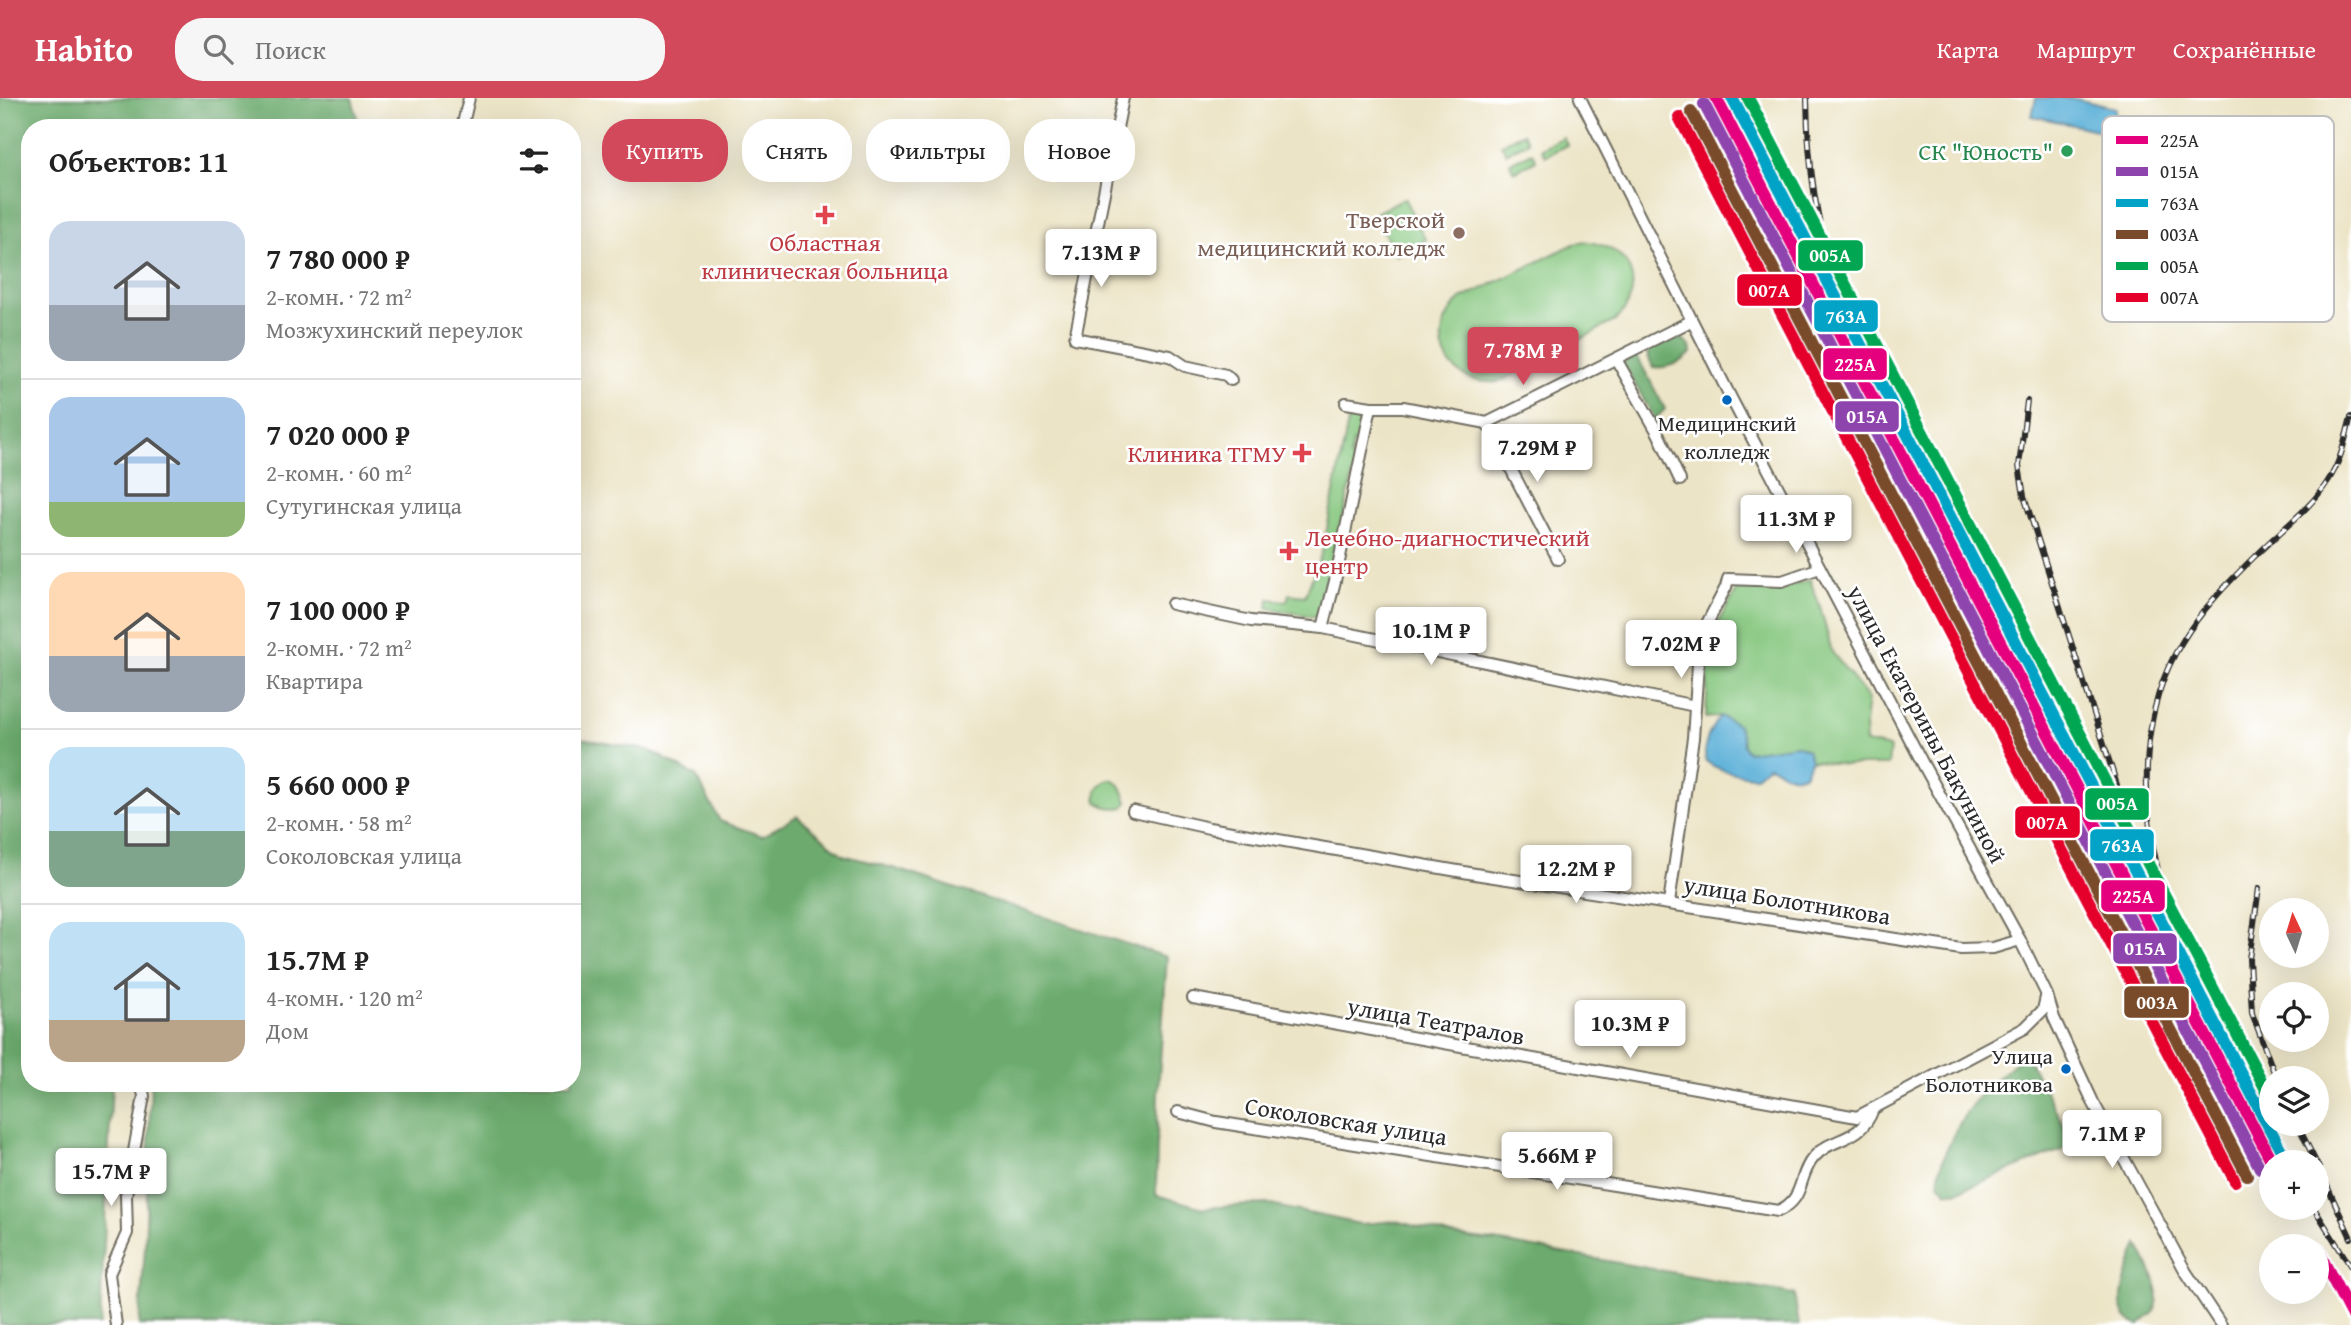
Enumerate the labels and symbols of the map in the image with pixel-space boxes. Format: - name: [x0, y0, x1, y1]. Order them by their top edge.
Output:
- legend: [2102, 116, 2334, 322]
- text: 225А: [2160, 126, 2199, 154]
- place label: СК "Юность": [1919, 134, 2053, 169]
- marker: СК "Юность": [2059, 143, 2075, 159]
- text: 015А: [2160, 157, 2199, 185]
- text: 763А: [2160, 189, 2199, 217]
- place label: Тверской медицинский колледж: [1197, 202, 1445, 265]
- marker: Областная клиническая больница: [815, 205, 835, 225]
- text: 003А: [2160, 220, 2199, 248]
- place label: Областная клиническая больница: [702, 225, 949, 288]
- marker: Тверской медицинский колледж: [1451, 225, 1467, 241]
- pin: 7.13M ₽: [1036, 230, 1166, 289]
- line badge: 005А: [1797, 239, 1864, 272]
- text: 005А: [1809, 241, 1851, 269]
- text: 005А: [2160, 252, 2199, 280]
- line badge: 007А: [1736, 273, 1803, 307]
- text: 007А: [1748, 276, 1790, 304]
- text: 007А: [2160, 283, 2199, 311]
- line badge: 763А: [1813, 299, 1879, 333]
- text: 763А: [1825, 302, 1867, 330]
- pin: 7.78M ₽: [1458, 328, 1588, 387]
- line badge: 225А: [1822, 347, 1888, 381]
- text: 225А: [1834, 350, 1876, 378]
- marker: Медицинский колледж: [1720, 393, 1734, 407]
- line badge: 015А: [1834, 400, 1900, 433]
- text: 015А: [1846, 402, 1888, 430]
- place label: Медицинский колледж: [1658, 407, 1796, 467]
- pin: 7.29M ₽: [1472, 424, 1602, 484]
- place label: Клиника ТГМУ: [1128, 436, 1286, 471]
- marker: Клиника ТГМУ: [1292, 443, 1312, 463]
- pin: 11.3M ₽: [1731, 496, 1861, 555]
- place label: Лечебно-диагностический центр: [1305, 520, 1590, 583]
- marker: Лечебно-диагностический центр: [1279, 541, 1299, 561]
- street label: улица Екатерины Бакуниной: [1838, 578, 2015, 869]
- pin: 10.1M ₽: [1366, 608, 1496, 667]
- pin: 7.02M ₽: [1616, 620, 1746, 680]
- line badge: 005А: [2084, 787, 2150, 821]
- text: 005А: [2096, 789, 2138, 817]
- line badge: 007А: [2014, 805, 2081, 839]
- text: 007А: [2026, 808, 2068, 836]
- line badge: 763А: [2089, 828, 2155, 862]
- text: 763А: [2101, 831, 2143, 859]
- pin: 12.2M ₽: [1511, 846, 1641, 905]
- street label: улица Болотникова: [1680, 866, 1894, 934]
- line badge: 225А: [2100, 879, 2166, 913]
- text: 225А: [2112, 882, 2154, 910]
- north arrow: [2259, 898, 2329, 968]
- line badge: 015А: [2112, 932, 2178, 965]
- text: 015А: [2124, 934, 2166, 962]
- line badge: 003А: [2123, 985, 2190, 1019]
- street label: улица Театралов: [1344, 988, 1527, 1054]
- text: 003А: [2136, 988, 2178, 1016]
- pin: 10.3M ₽: [1565, 1000, 1695, 1060]
- place label: Улица Болотникова: [1926, 1040, 2054, 1100]
- marker: Улица Болотникова: [2059, 1062, 2073, 1076]
- street label: Соколовская улица: [1242, 1088, 1450, 1154]
- pin: 7.1M ₽: [2055, 1110, 2169, 1170]
- pin: 5.66M ₽: [1492, 1132, 1622, 1192]
- pin: 15.7M ₽: [46, 1148, 176, 1208]

